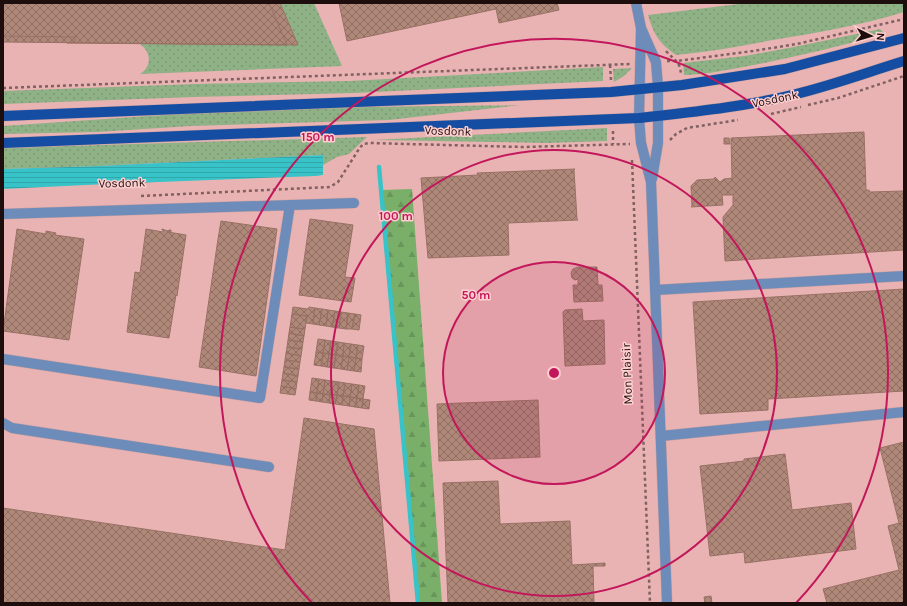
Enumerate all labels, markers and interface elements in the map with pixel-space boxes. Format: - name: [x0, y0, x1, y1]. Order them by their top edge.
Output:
- north arrow: [851, 16, 891, 56]
- text: N: [874, 32, 887, 41]
- street label: Vosdonk: [751, 87, 800, 111]
- street label: Vosdonk: [424, 123, 472, 139]
- text: 150 m: [301, 130, 335, 144]
- street label: Vosdonk: [98, 175, 146, 191]
- text: 100 m: [379, 209, 413, 223]
- text: 50 m: [462, 288, 491, 302]
- street label: Mon Plaisir: [619, 343, 635, 405]
- centre of rings: [547, 366, 561, 380]

